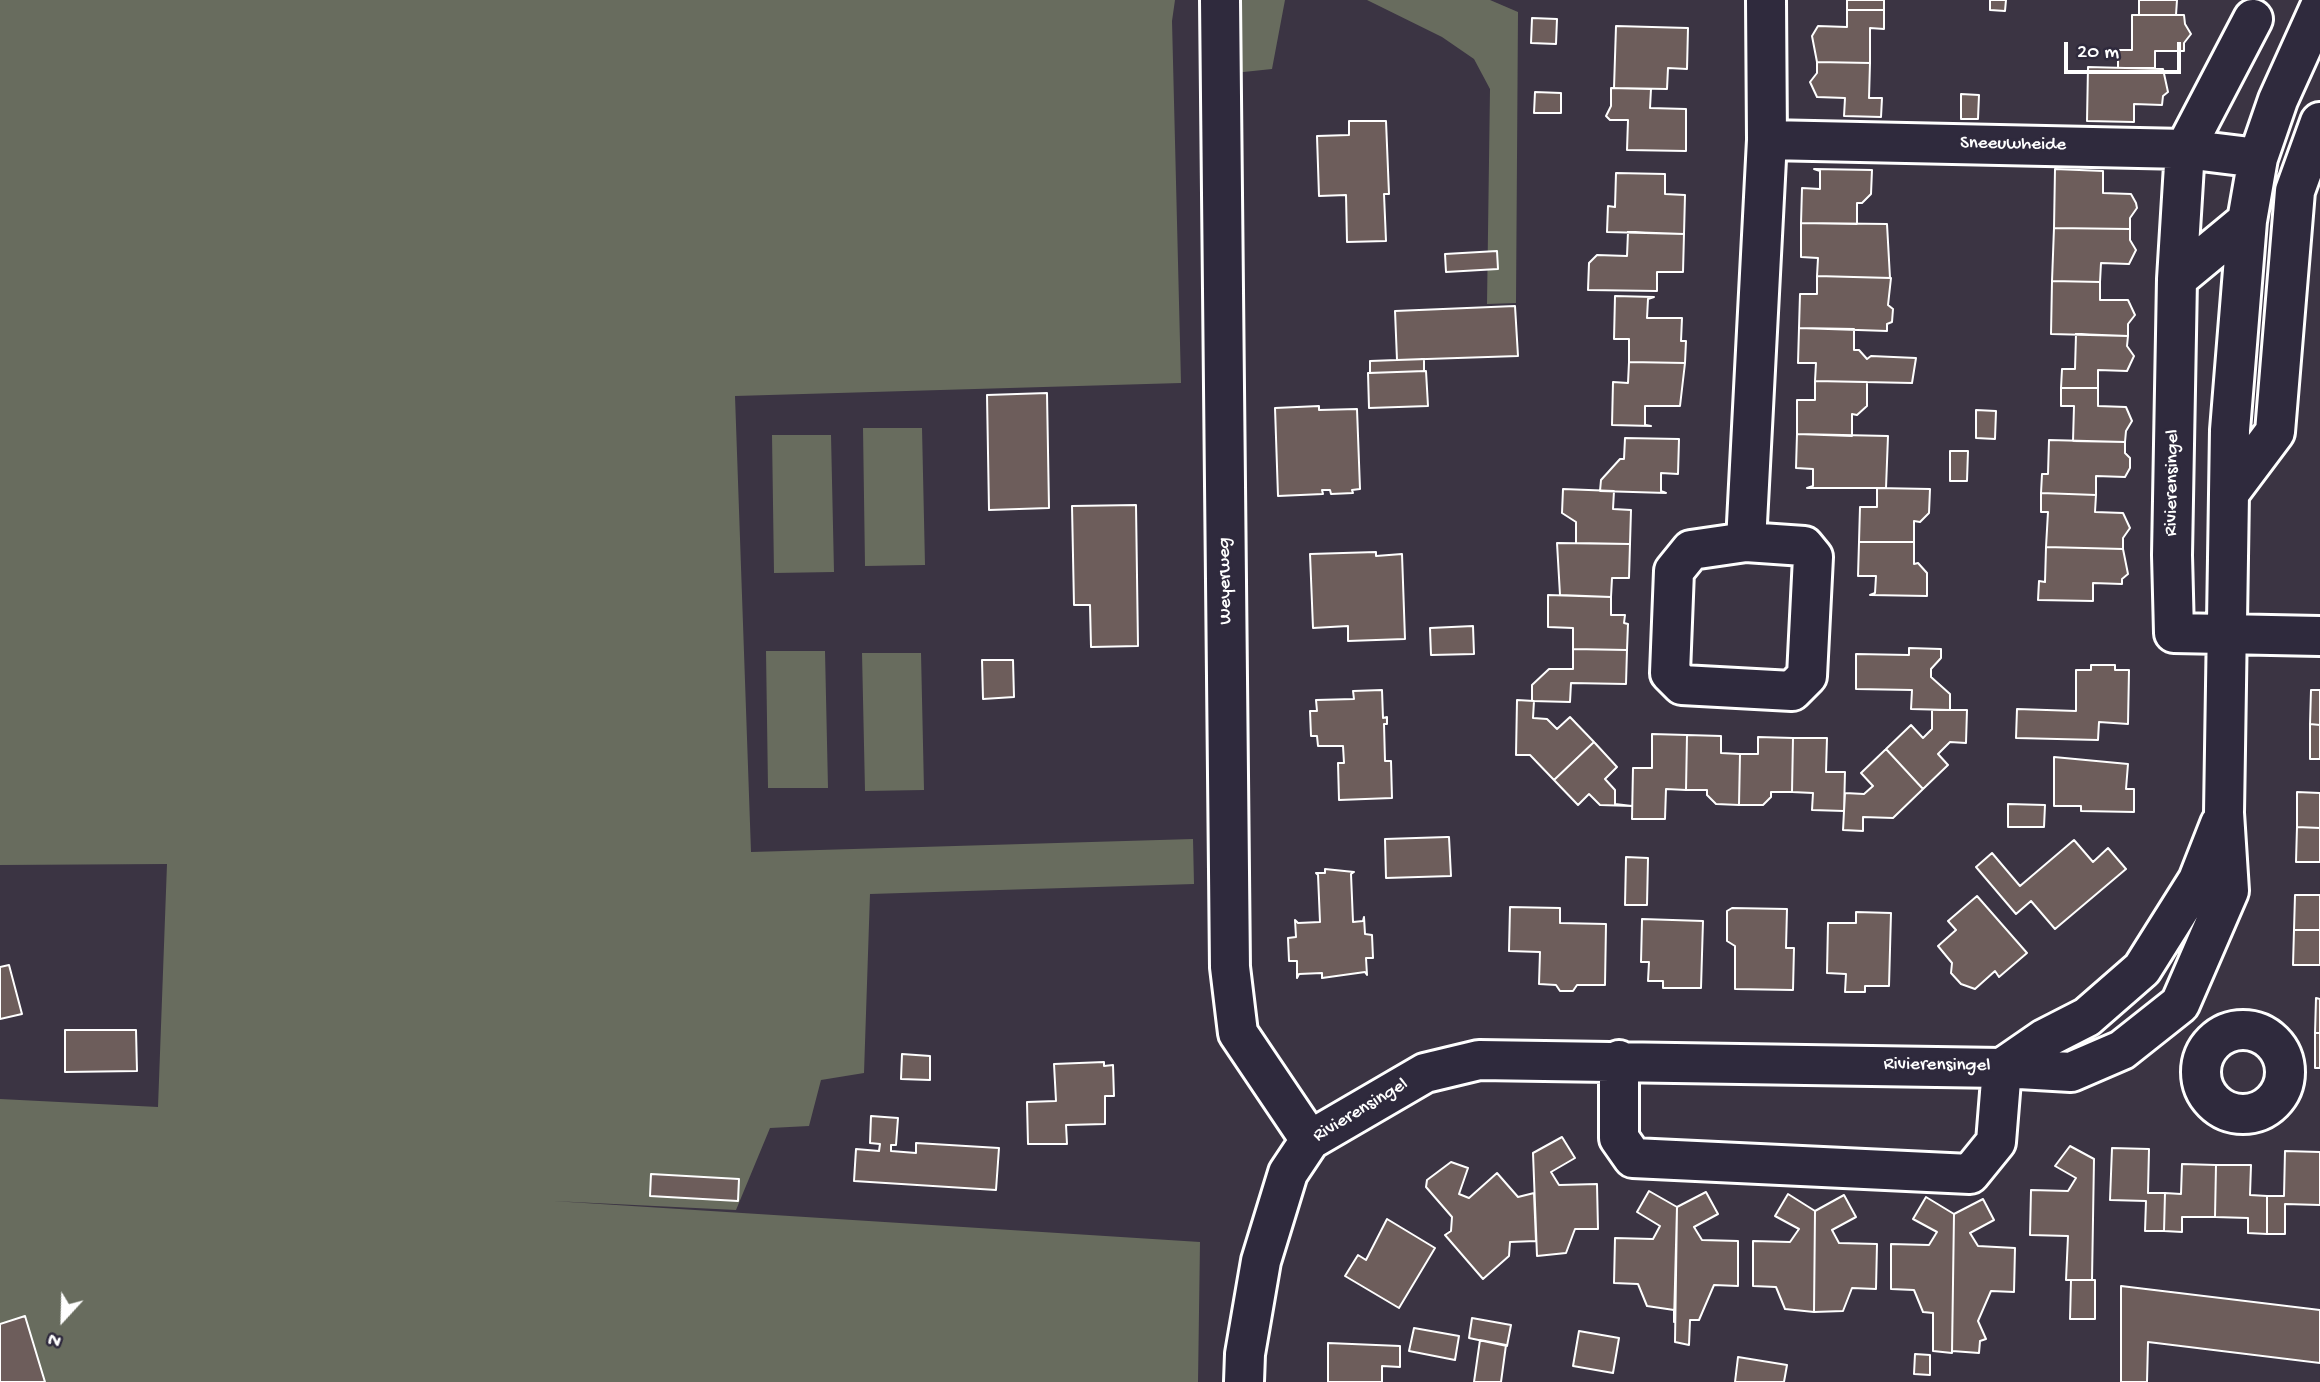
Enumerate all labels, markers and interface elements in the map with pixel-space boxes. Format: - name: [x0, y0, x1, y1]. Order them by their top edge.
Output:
- scale bar: [2068, 28, 2185, 72]
- text: 20 m: [2077, 41, 2119, 66]
- street label: Sneeuwheide: [1960, 133, 2066, 157]
- street label: Rivierensingel: [2161, 429, 2185, 537]
- street label: Weyerweg: [1214, 537, 1238, 625]
- street label: Rivierensingel: [1883, 1054, 1991, 1078]
- street label: Rivierensingel: [1309, 1074, 1413, 1148]
- north arrow: [28, 1284, 98, 1354]
- text: N: [45, 1326, 65, 1352]

